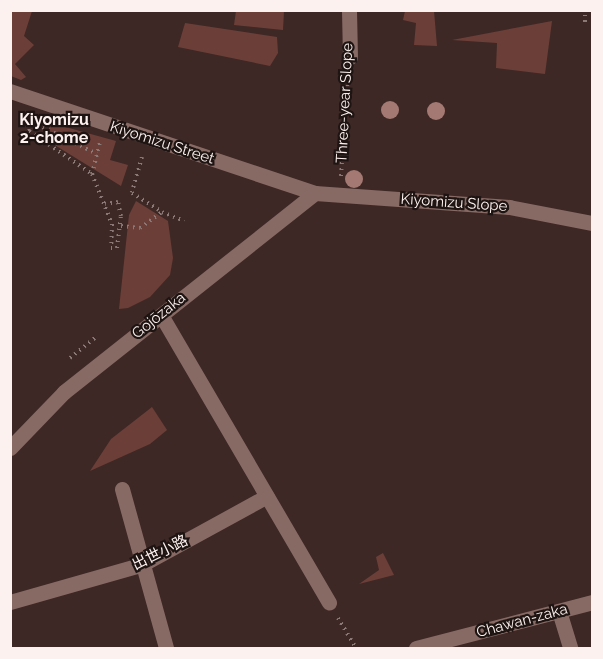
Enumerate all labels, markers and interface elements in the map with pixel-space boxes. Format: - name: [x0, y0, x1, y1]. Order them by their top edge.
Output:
- street label: Three-year Slope: [333, 42, 357, 164]
- district label: Kiyomizu 2-chome: [19, 110, 89, 148]
- street label: Kiyomizu Street: [108, 118, 216, 168]
- street label: Kiyomizu Slope: [400, 190, 508, 216]
- street label: Gojōzaka: [129, 289, 189, 343]
- street label: 出世小路: [129, 532, 191, 574]
- street label: Chawan-zaka: [474, 600, 570, 642]

